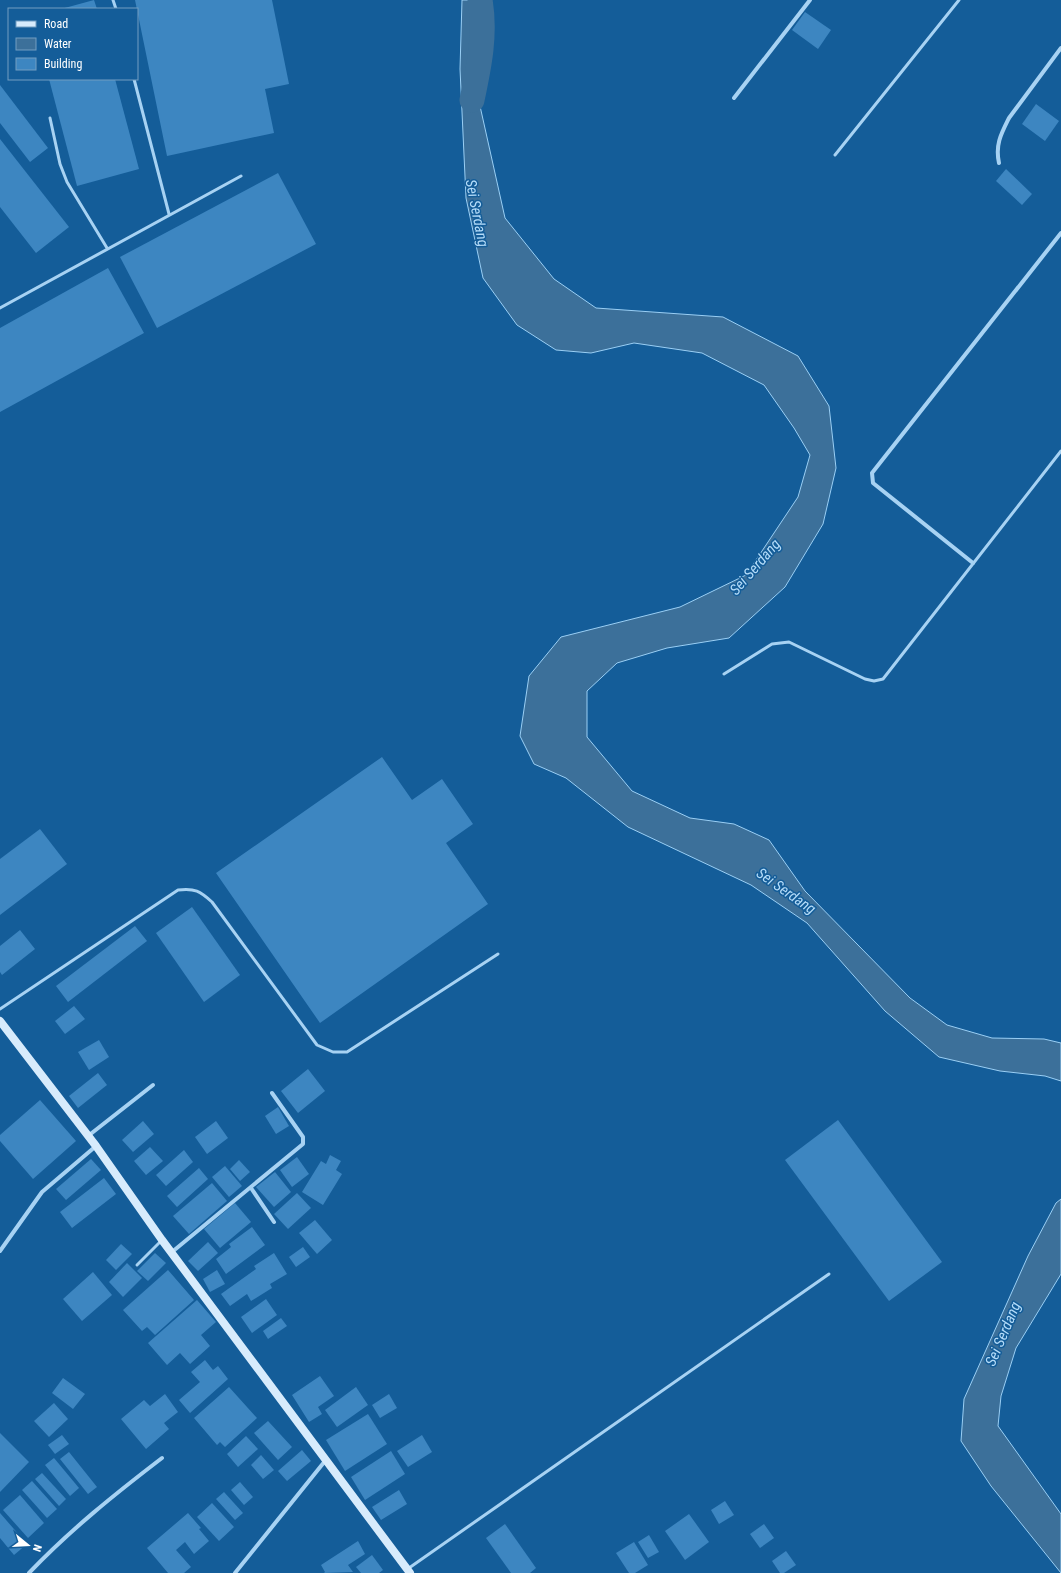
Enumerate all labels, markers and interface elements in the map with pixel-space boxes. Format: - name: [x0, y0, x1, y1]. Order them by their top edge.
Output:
- legend: [8, 8, 138, 80]
- text: Road: [44, 17, 68, 31]
- text: Water: [44, 37, 72, 51]
- text: Building: [44, 57, 82, 71]
- water label: Sei Serdang: [462, 178, 492, 248]
- water label: Sei Serdang: [726, 535, 784, 599]
- water label: Sei Serdang: [753, 864, 819, 918]
- water label: Sei Serdang: [981, 1299, 1025, 1369]
- north arrow: [8, 1525, 48, 1565]
- text: N: [30, 1543, 44, 1553]

